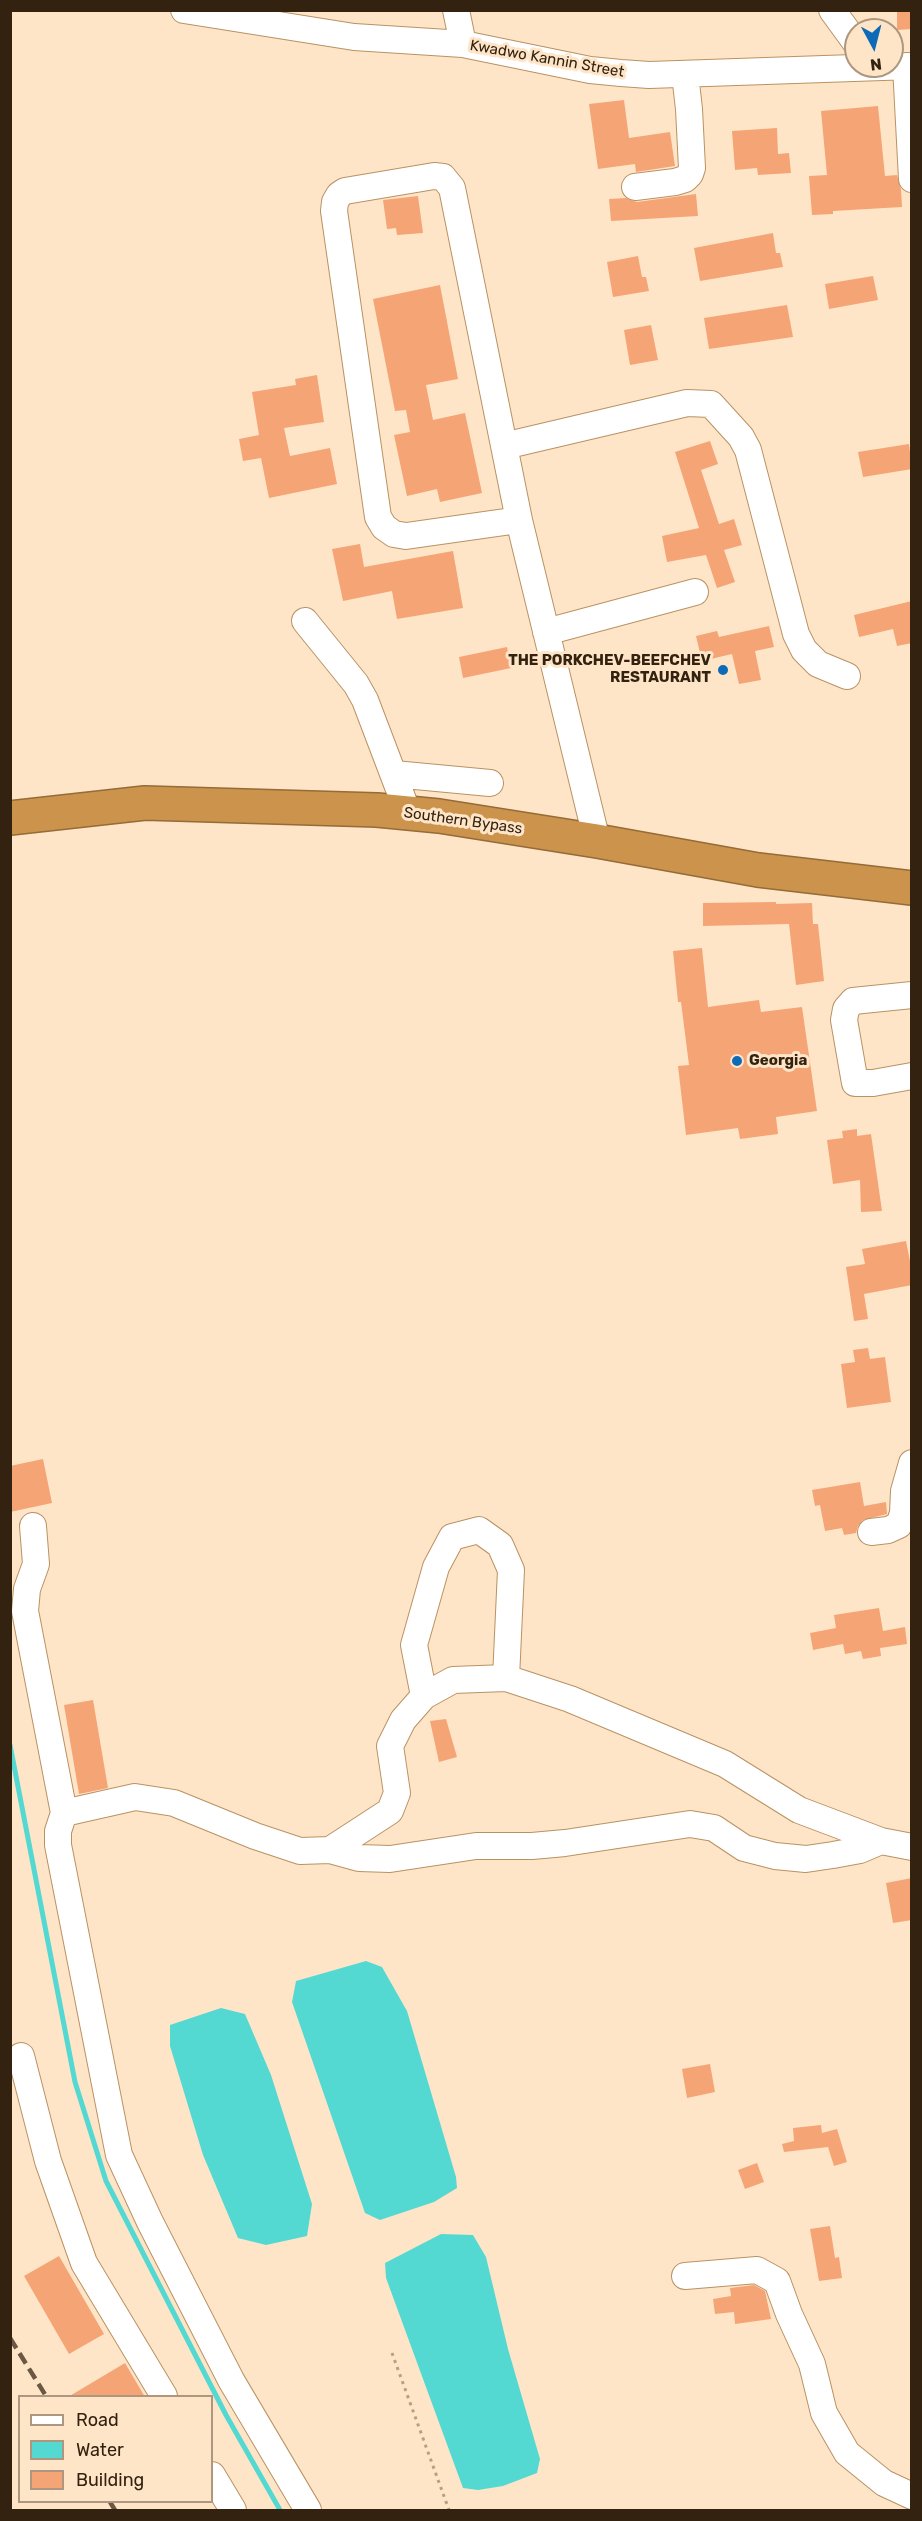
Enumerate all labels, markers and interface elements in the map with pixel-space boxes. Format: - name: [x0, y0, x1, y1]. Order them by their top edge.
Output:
- north arrow: [844, 18, 904, 78]
- street label: Kwadwo Kannin Street: [468, 37, 626, 81]
- text: N: [869, 54, 883, 75]
- place label: THE PORKCHEV-BEEFCHEV RESTAURANT: [508, 652, 711, 687]
- marker: THE PORKCHEV-BEEFCHEV RESTAURANT: [716, 663, 730, 677]
- street label: Southern Bypass: [403, 804, 523, 838]
- place label: Georgia: [749, 1052, 807, 1070]
- marker: Georgia: [730, 1054, 744, 1068]
- legend: [18, 2395, 213, 2503]
- text: Road: [76, 2409, 119, 2431]
- text: Water: [76, 2439, 124, 2461]
- text: Building: [76, 2469, 144, 2491]

